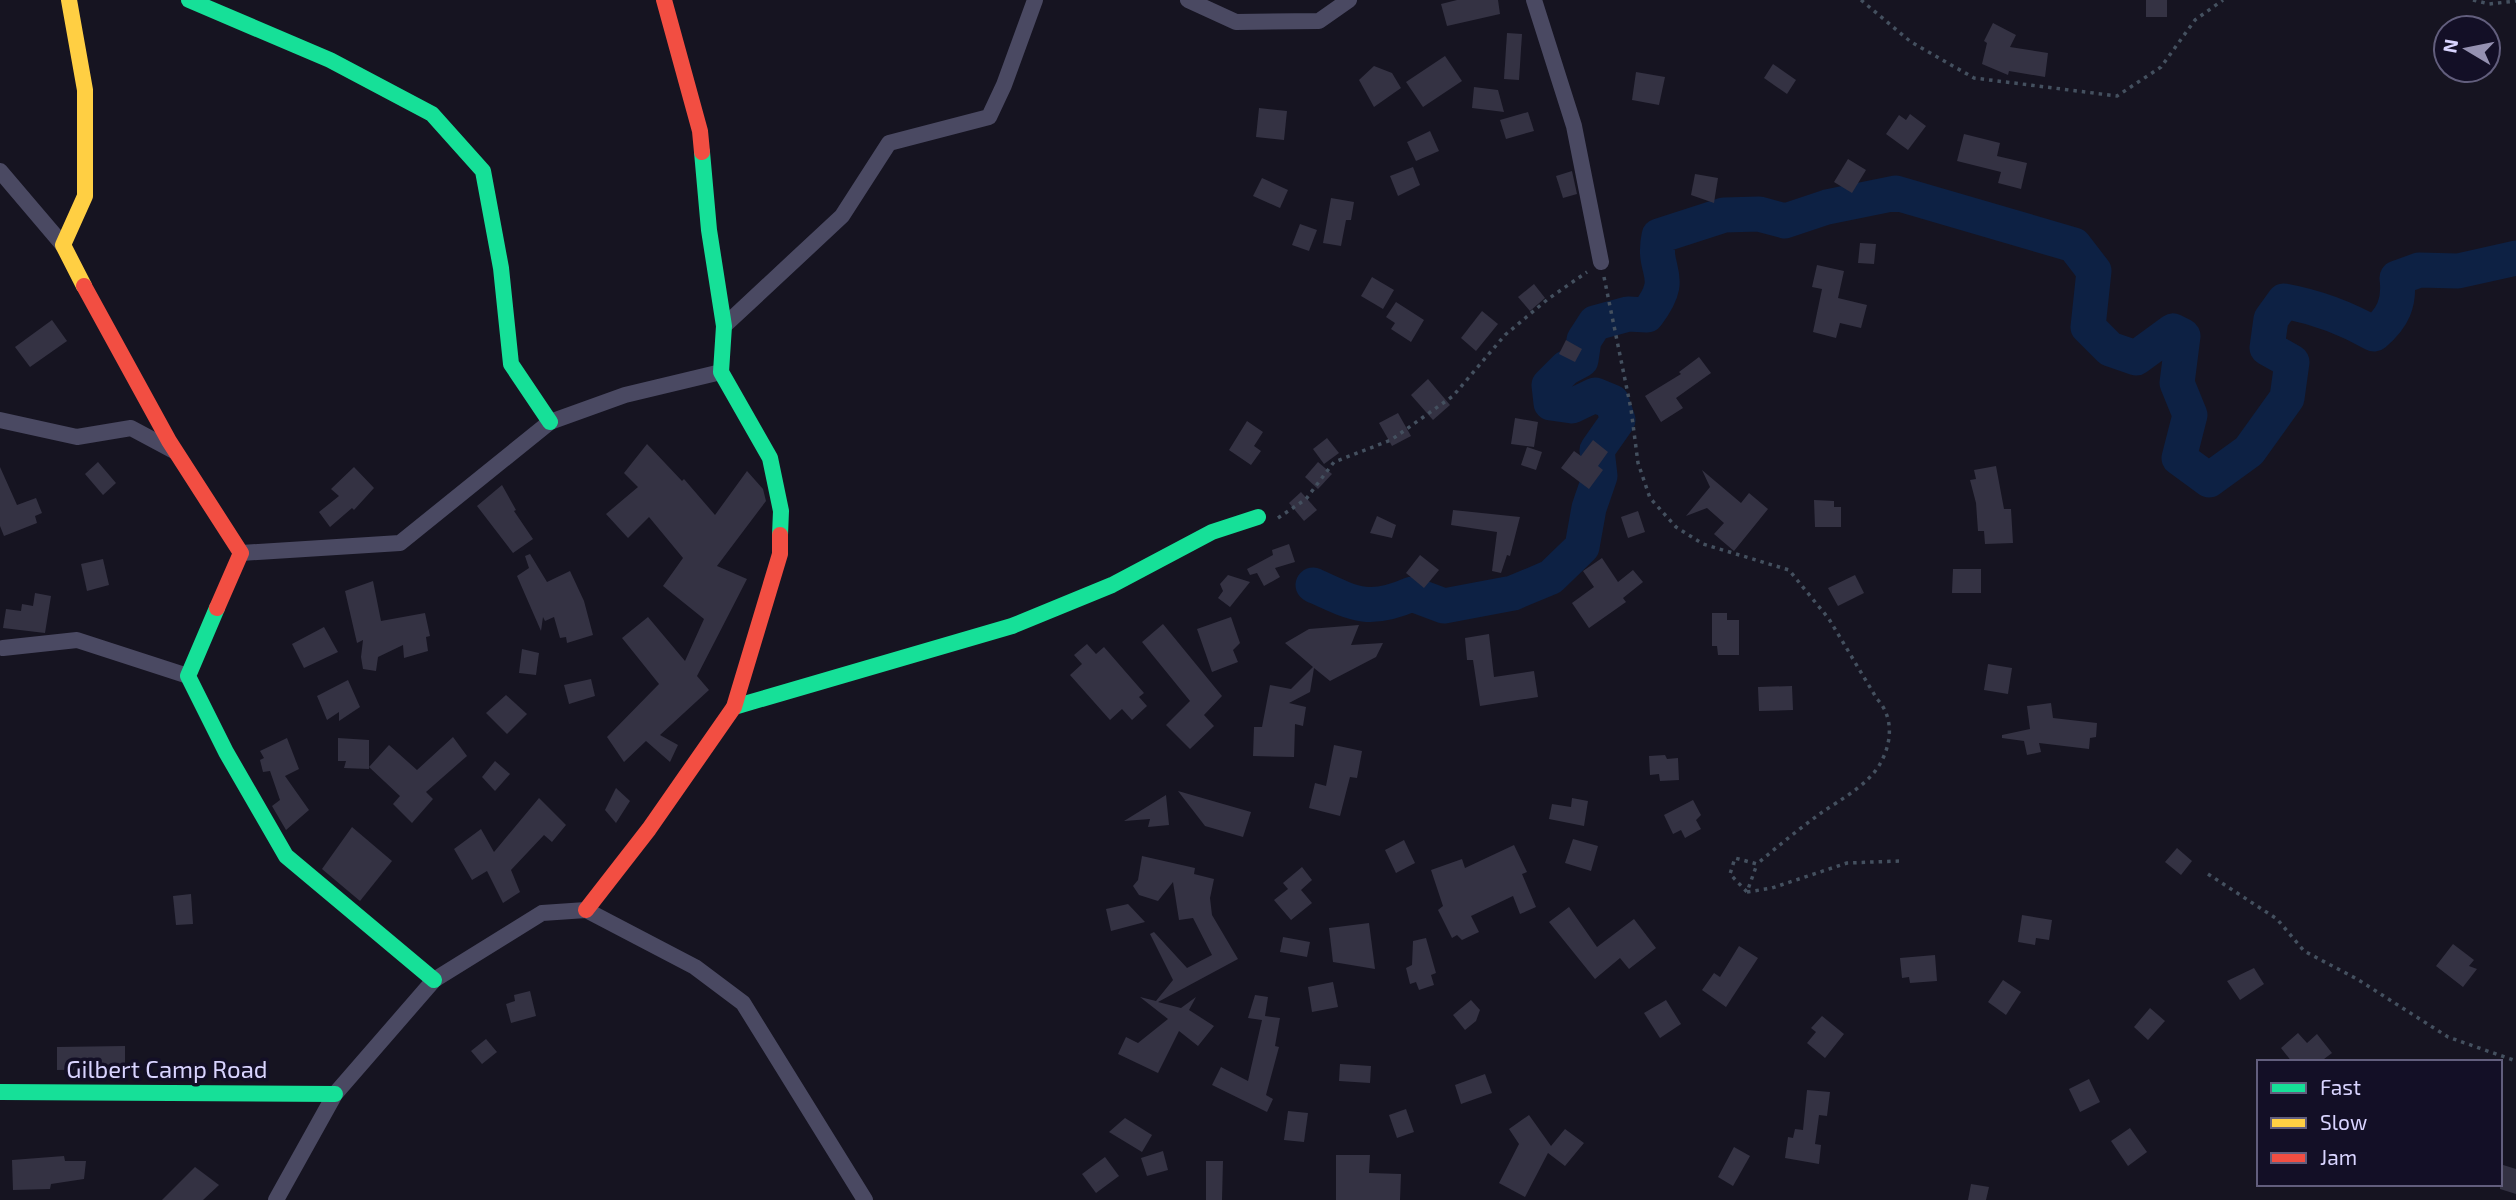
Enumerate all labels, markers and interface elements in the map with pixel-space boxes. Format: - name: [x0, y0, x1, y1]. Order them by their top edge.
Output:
- north arrow: [2432, 14, 2502, 84]
- text: N: [2437, 37, 2462, 55]
- street label: Gilbert Camp Road: [66, 1054, 268, 1083]
- legend: [2257, 1060, 2502, 1186]
- text: Fast: [2320, 1074, 2361, 1099]
- text: Slow: [2320, 1109, 2367, 1134]
- text: Jam: [2320, 1144, 2357, 1169]

